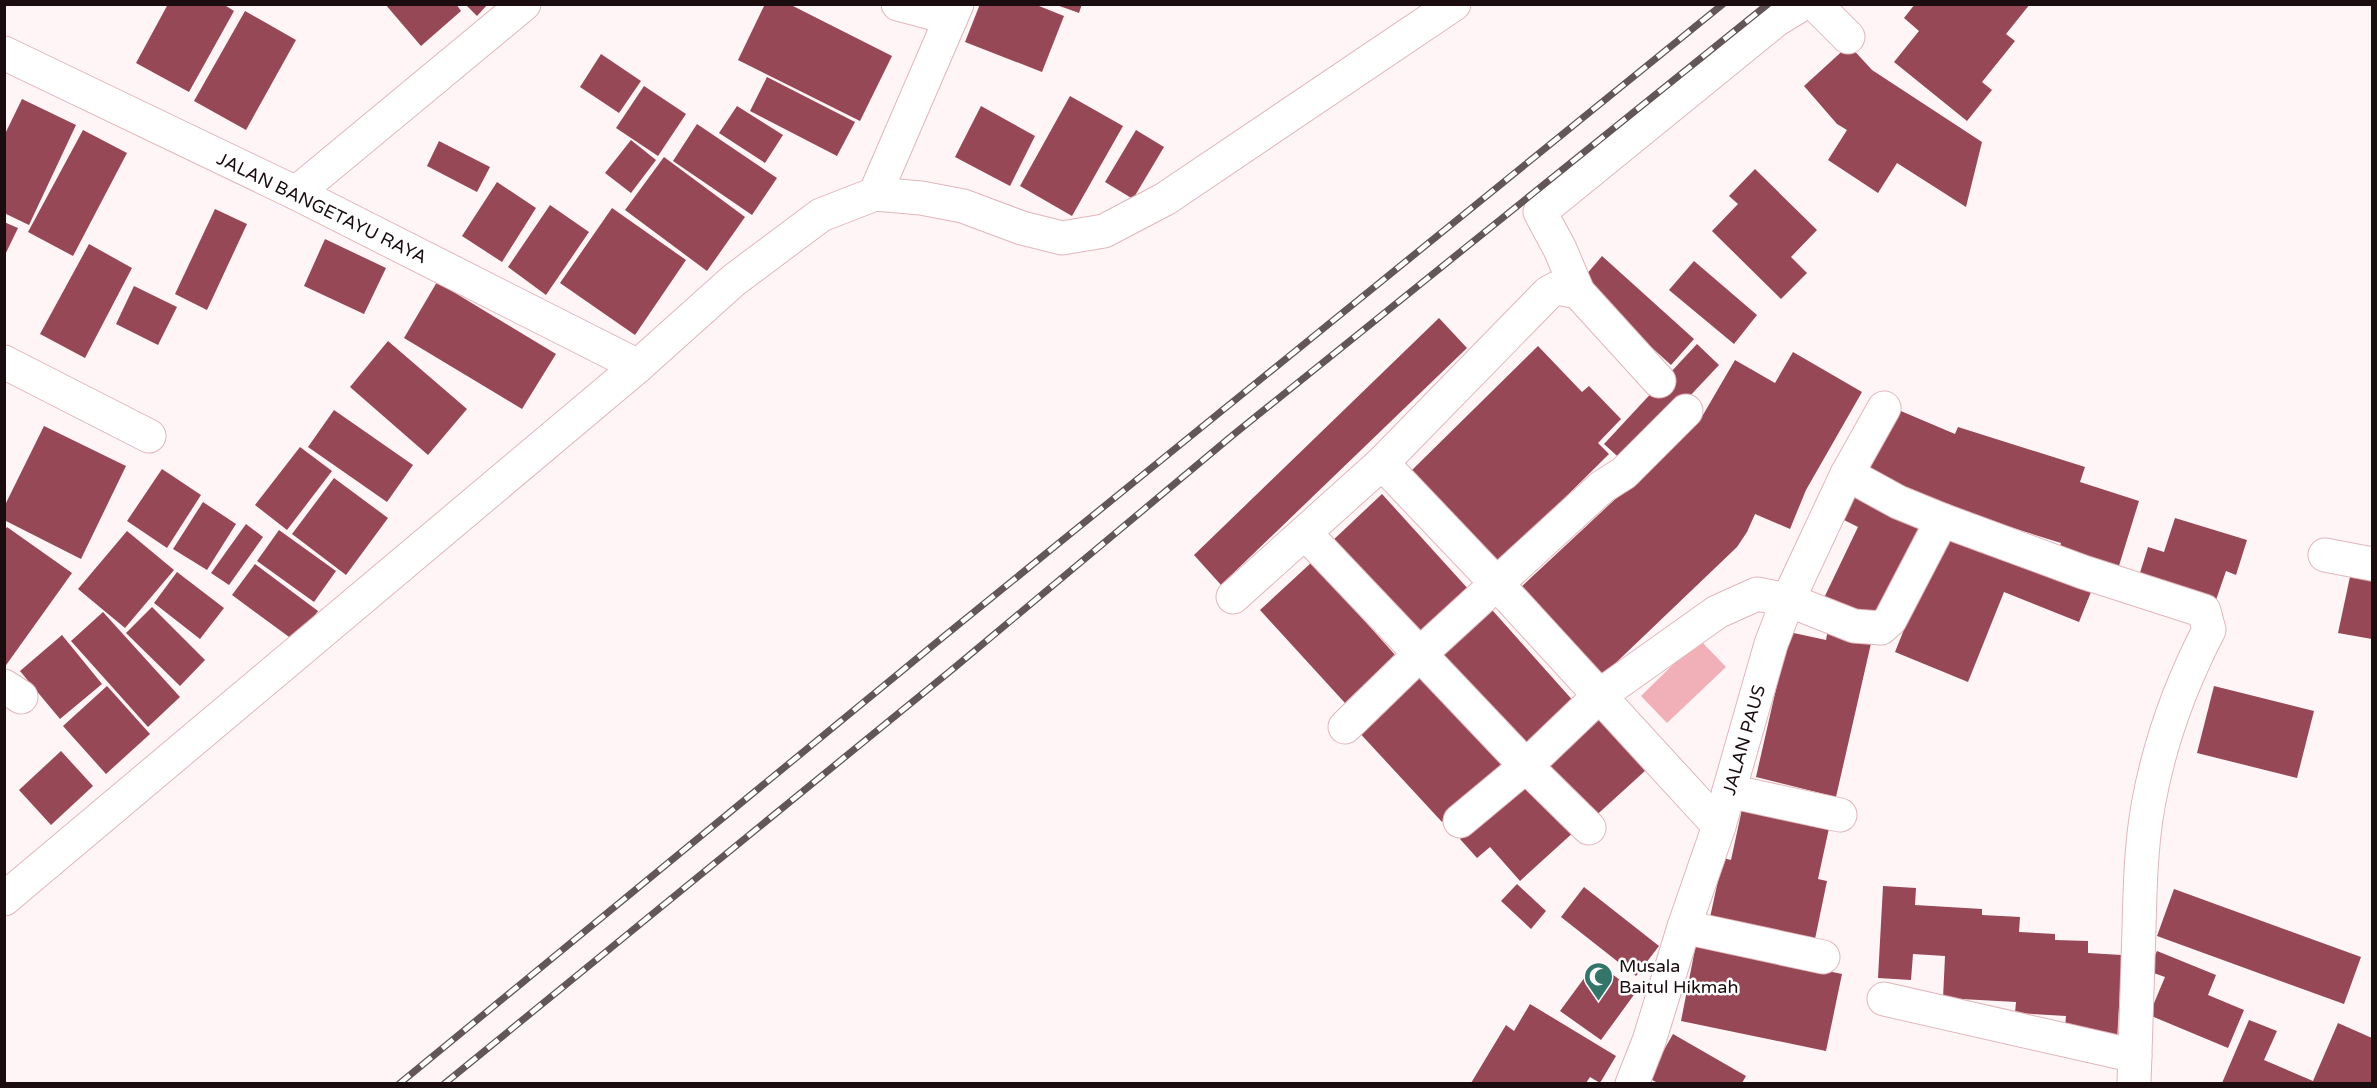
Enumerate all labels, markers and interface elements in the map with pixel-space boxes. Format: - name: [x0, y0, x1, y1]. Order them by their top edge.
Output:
- street label: JALAN BANGETAYU RAYA: [213, 148, 431, 268]
- street label: JALAN PAUS: [1718, 682, 1770, 798]
- place label: Musala Baitul Hikmah: [1619, 955, 1738, 998]
- mosque icon: Musala Baitul Hikmah: [1582, 960, 1614, 1002]

